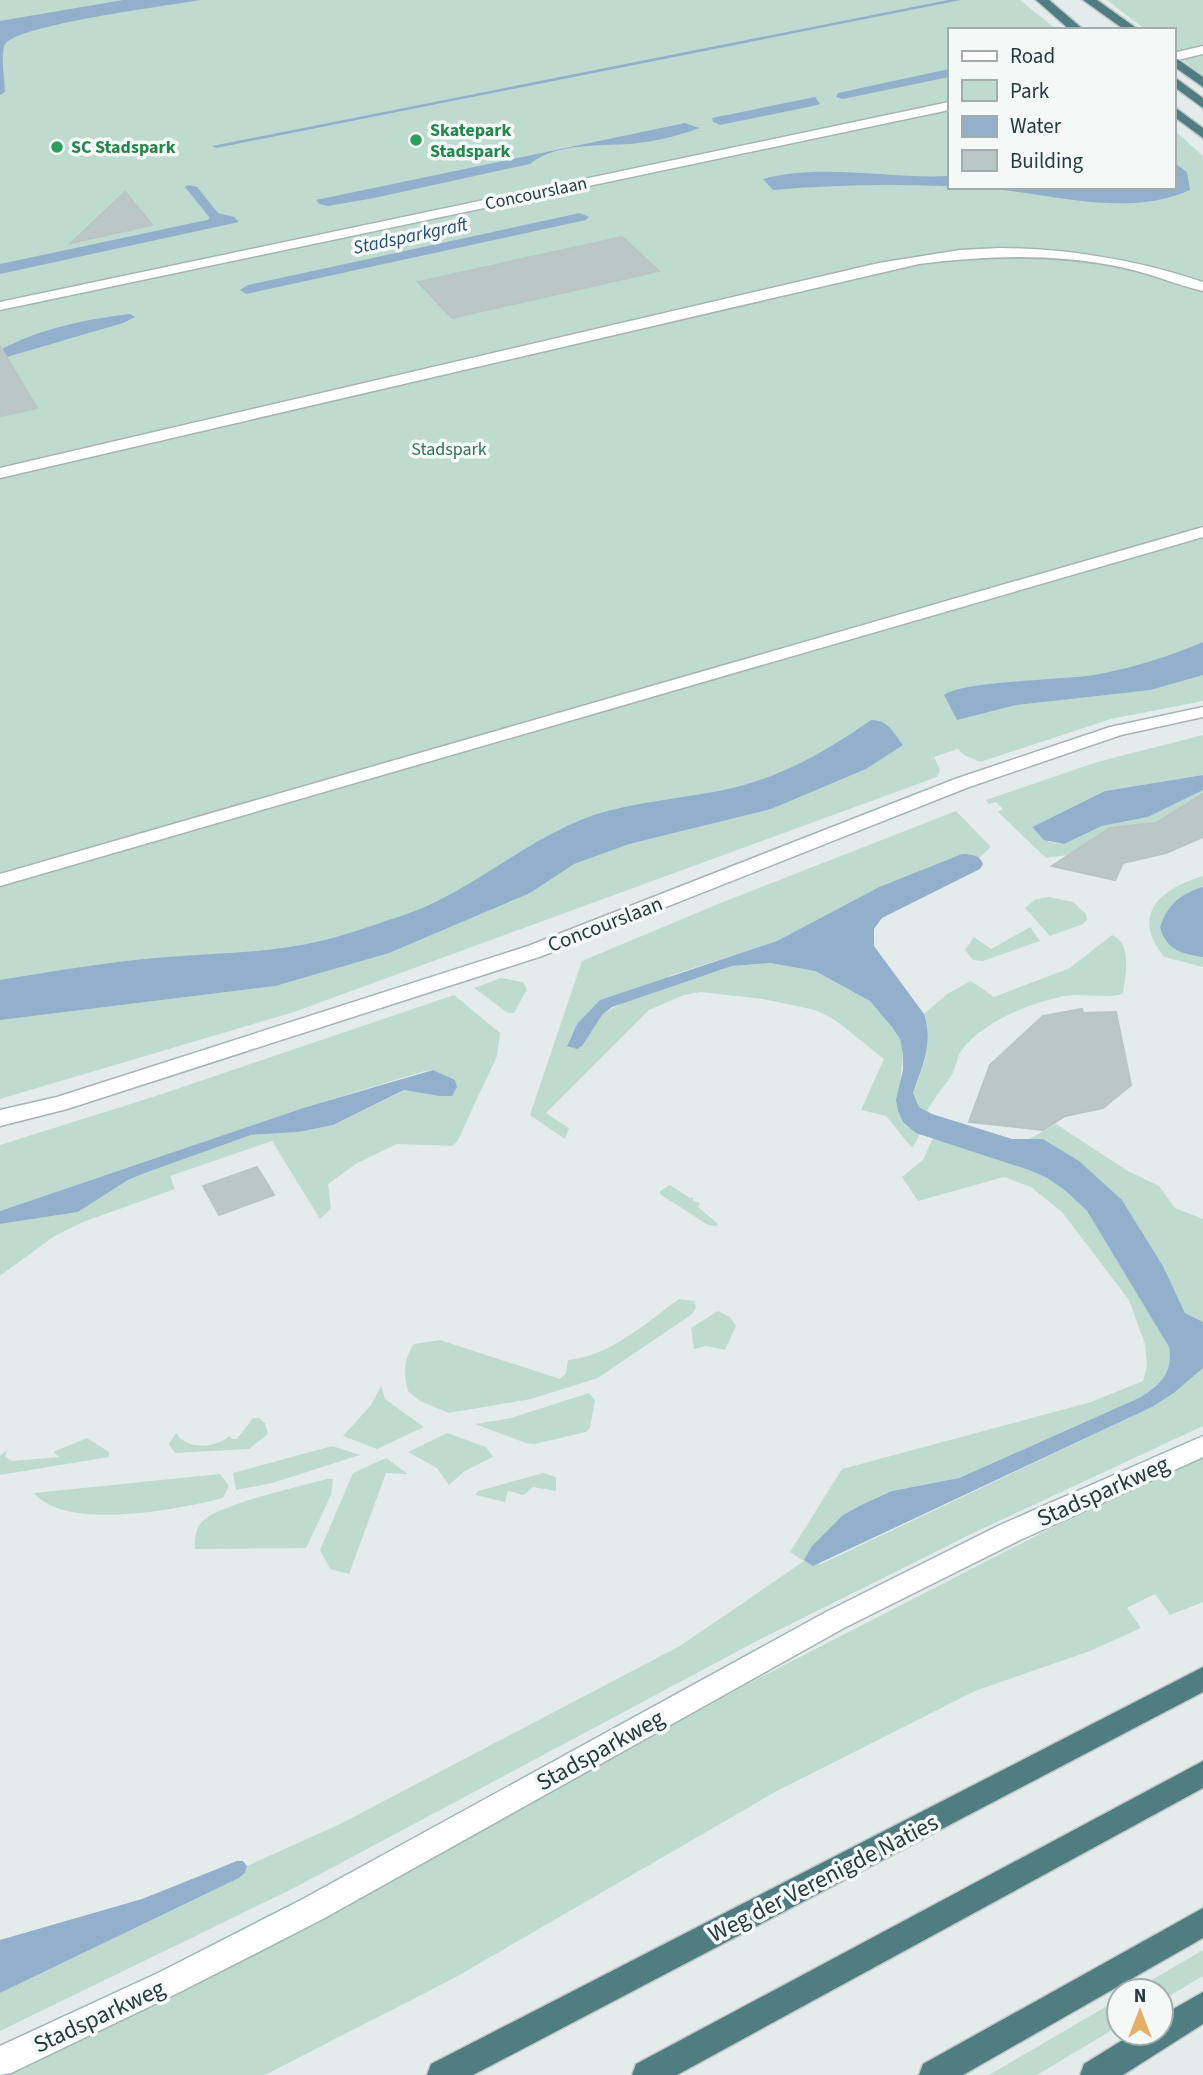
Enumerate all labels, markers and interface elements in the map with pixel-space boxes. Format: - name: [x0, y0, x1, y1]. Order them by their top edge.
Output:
- legend: [948, 28, 1175, 189]
- text: Road: [1010, 41, 1055, 71]
- text: Park: [1010, 76, 1050, 106]
- text: Water: [1010, 111, 1062, 141]
- place label: Skatepark Stadspark: [430, 118, 512, 164]
- marker: Skatepark Stadspark: [408, 132, 424, 148]
- place label: SC Stadspark: [71, 135, 176, 160]
- marker: SC Stadspark: [49, 139, 65, 155]
- text: Building: [1010, 146, 1084, 176]
- street label: Concourslaan: [483, 170, 589, 216]
- water label: Stadsparkgraft: [351, 211, 471, 262]
- park label: Stadspark: [411, 437, 487, 462]
- street label: Concourslaan: [543, 888, 667, 960]
- street label: Stadsparkweg: [1031, 1447, 1175, 1536]
- street label: Stadsparkweg: [530, 1701, 671, 1800]
- street label: Weg der Verenigde Naties: [702, 1805, 944, 1952]
- street label: Stadsparkweg: [28, 1971, 171, 2062]
- north arrow: [1105, 1977, 1175, 2047]
- text: N: [1134, 1983, 1146, 2010]

